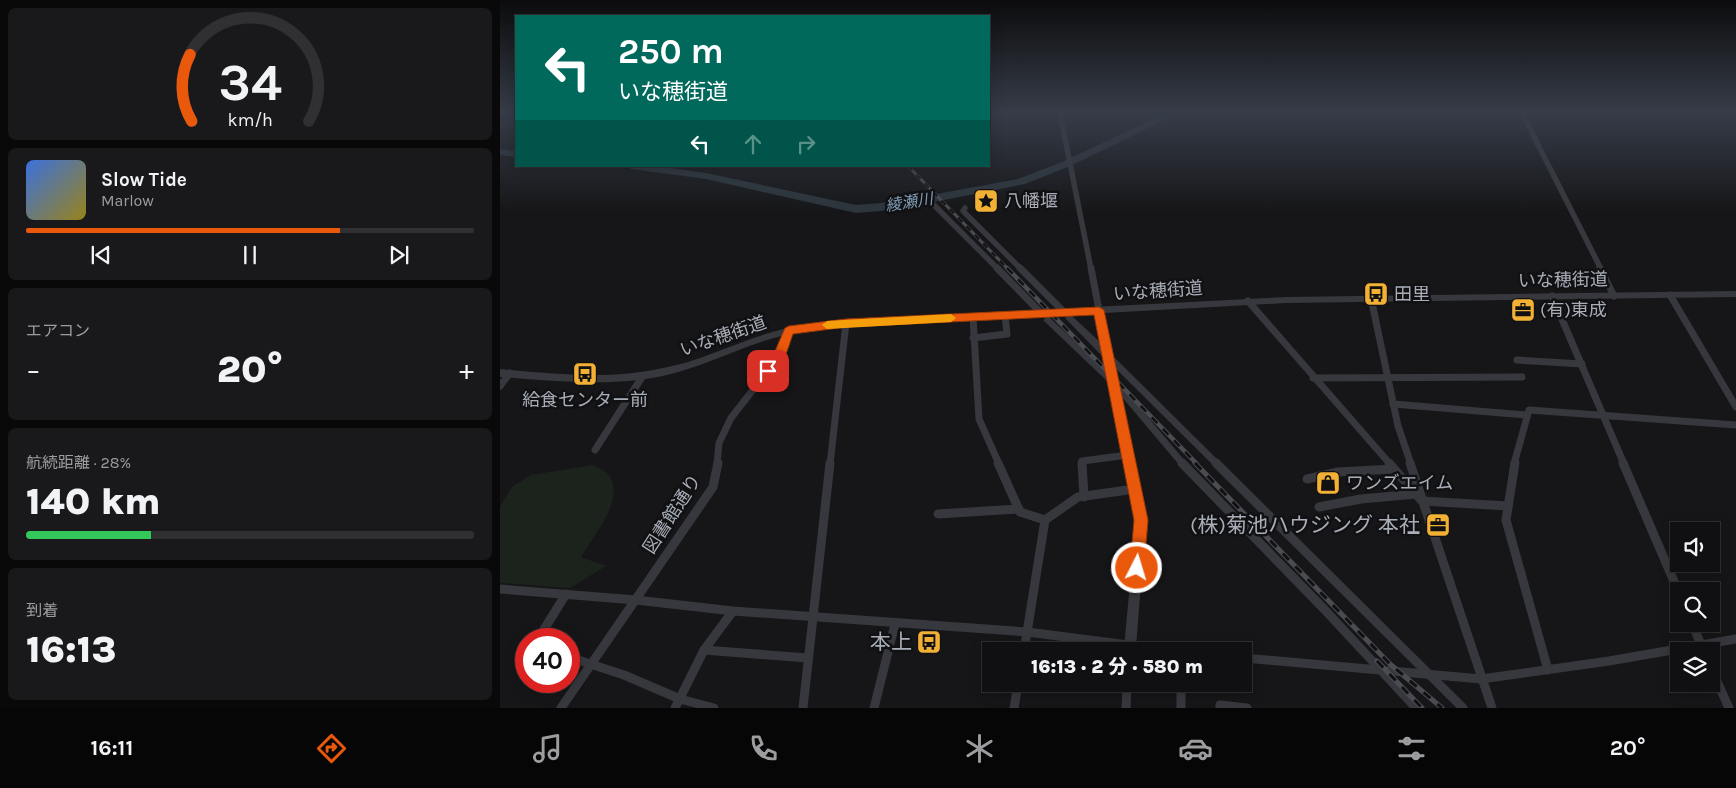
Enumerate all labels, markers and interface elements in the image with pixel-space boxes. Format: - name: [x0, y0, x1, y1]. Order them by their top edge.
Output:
- text: 250 m: [618, 31, 724, 72]
- icon: left: [535, 35, 600, 100]
- text: 34: [218, 52, 282, 113]
- text: いな穂街道: [618, 79, 728, 105]
- text: km/h: [227, 110, 273, 131]
- icon: left: [686, 130, 714, 158]
- icon: ahead: [739, 130, 767, 158]
- icon: right: [792, 130, 820, 158]
- text: Slow Tide: [101, 169, 187, 191]
- place icon: 八幡堰: [973, 188, 999, 214]
- water label: 綾瀬川: [884, 189, 936, 215]
- place label: 八幡堰: [1004, 190, 1058, 212]
- text: Marlow: [101, 191, 154, 210]
- icon: previous: [87, 241, 115, 269]
- icon: pause: [236, 241, 264, 269]
- icon: next: [385, 241, 413, 269]
- street label: いな穂街道: [1518, 268, 1608, 292]
- street label: いな穂街道: [1112, 277, 1204, 305]
- bus stop icon: 田里: [1363, 281, 1389, 307]
- place label: 田里: [1394, 283, 1430, 305]
- office icon: (有)東成: [1510, 297, 1536, 323]
- place label: (有)東成: [1540, 299, 1607, 321]
- street label: いな穂街道: [677, 311, 769, 361]
- text: エアコン: [26, 321, 90, 340]
- text: 20°: [217, 347, 283, 392]
- pin: [747, 350, 789, 392]
- text: −: [26, 353, 41, 386]
- text: +: [459, 353, 474, 386]
- icon: arrive: [754, 357, 782, 385]
- bus stop icon: 給食センター前: [572, 361, 598, 387]
- place label: 給食センター前: [522, 389, 648, 411]
- text: 航続距離 · 28%: [26, 453, 131, 472]
- street label: 図書館通り: [638, 470, 706, 558]
- shop icon: ワンズエイム: [1315, 470, 1341, 496]
- place label: ワンズエイム: [1346, 472, 1453, 494]
- text: 140 km: [26, 479, 161, 524]
- office icon: (株)菊池ハウジング 本社: [1425, 512, 1451, 538]
- place label: (株)菊池ハウジング 本社: [1190, 513, 1420, 537]
- map controls: [1670, 522, 1720, 692]
- button: sound: [1670, 522, 1720, 572]
- position arrow: [1110, 541, 1162, 593]
- button: search: [1670, 582, 1720, 632]
- text: 到着: [26, 601, 58, 620]
- text: 16:13: [26, 627, 116, 672]
- speed limit sign: 40: [515, 628, 580, 693]
- bus stop icon: 本上: [916, 629, 942, 655]
- place label: 本上: [870, 630, 912, 654]
- button: layers: [1670, 642, 1720, 692]
- text: 16:13 · 2 分 · 580 m: [1031, 656, 1203, 678]
- icon: directions: [314, 731, 349, 766]
- icon: music: [530, 731, 565, 766]
- icon: phone: [746, 731, 781, 766]
- icon: climate: [962, 731, 997, 766]
- icon: car: [1178, 731, 1213, 766]
- icon: filters: [1394, 731, 1429, 766]
- text: 16:11: [90, 735, 133, 761]
- text: 20°: [1610, 735, 1646, 761]

